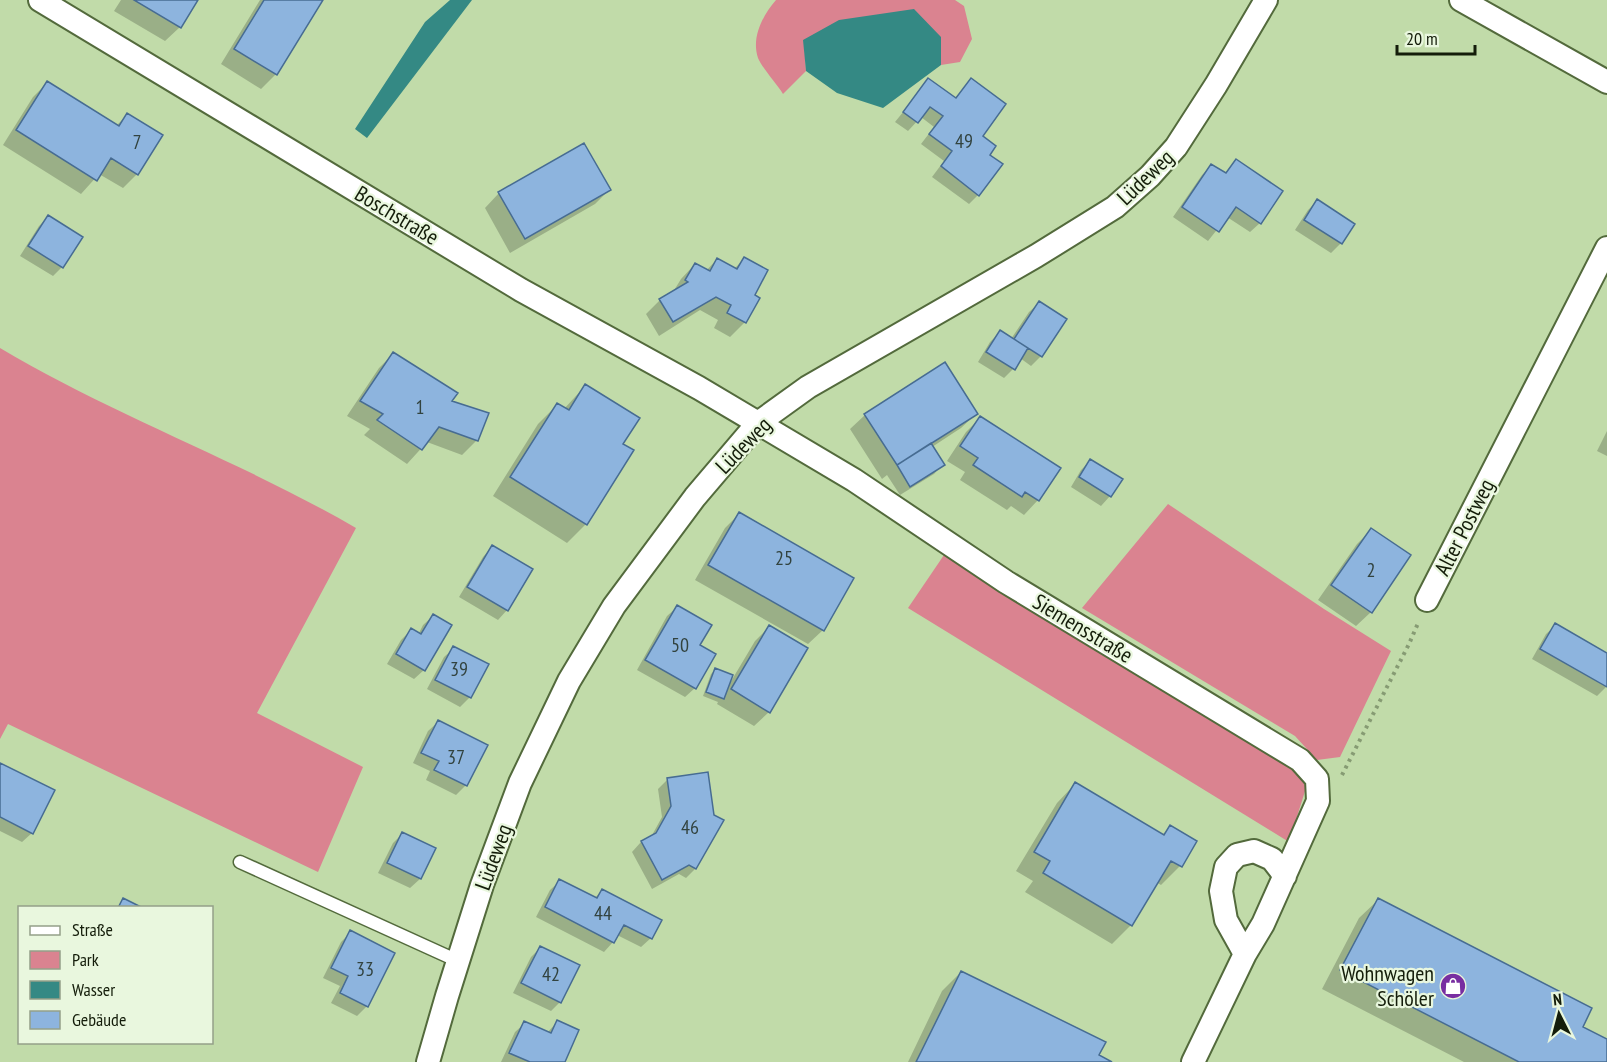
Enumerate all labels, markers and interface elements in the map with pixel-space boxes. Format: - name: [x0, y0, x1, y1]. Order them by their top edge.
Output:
- scale bar: [1397, 18, 1475, 56]
- text: 20 m: [1406, 27, 1438, 50]
- house number: 49: [955, 128, 973, 154]
- house number: 7: [133, 129, 142, 155]
- street label: Lüdeweg: [1111, 143, 1179, 211]
- street label: Boschstraße: [350, 179, 444, 251]
- house number: 1: [416, 394, 425, 420]
- street label: Lüdeweg: [709, 411, 777, 479]
- street label: Alter Postweg: [1428, 474, 1500, 580]
- house number: 25: [775, 545, 793, 571]
- house number: 2: [1367, 557, 1376, 583]
- street label: Siemensstraße: [1028, 587, 1138, 669]
- house number: 50: [671, 632, 689, 658]
- house number: 39: [450, 656, 468, 682]
- house number: 37: [447, 744, 465, 770]
- house number: 46: [681, 814, 699, 840]
- street label: Lüdeweg: [468, 820, 518, 894]
- house number: 44: [594, 900, 612, 926]
- legend: [18, 906, 213, 1044]
- text: Straße: [72, 918, 113, 941]
- text: Park: [72, 948, 99, 971]
- house number: 33: [356, 956, 374, 982]
- place label: Wohnwagen Schöler: [1341, 959, 1434, 1012]
- house number: 42: [542, 961, 560, 987]
- shop icon: Wohnwagen Schöler: [1438, 971, 1468, 1001]
- text: Wasser: [72, 978, 115, 1001]
- north arrow: [1529, 984, 1589, 1044]
- text: N: [1552, 989, 1563, 1009]
- text: Gebäude: [72, 1008, 126, 1031]

